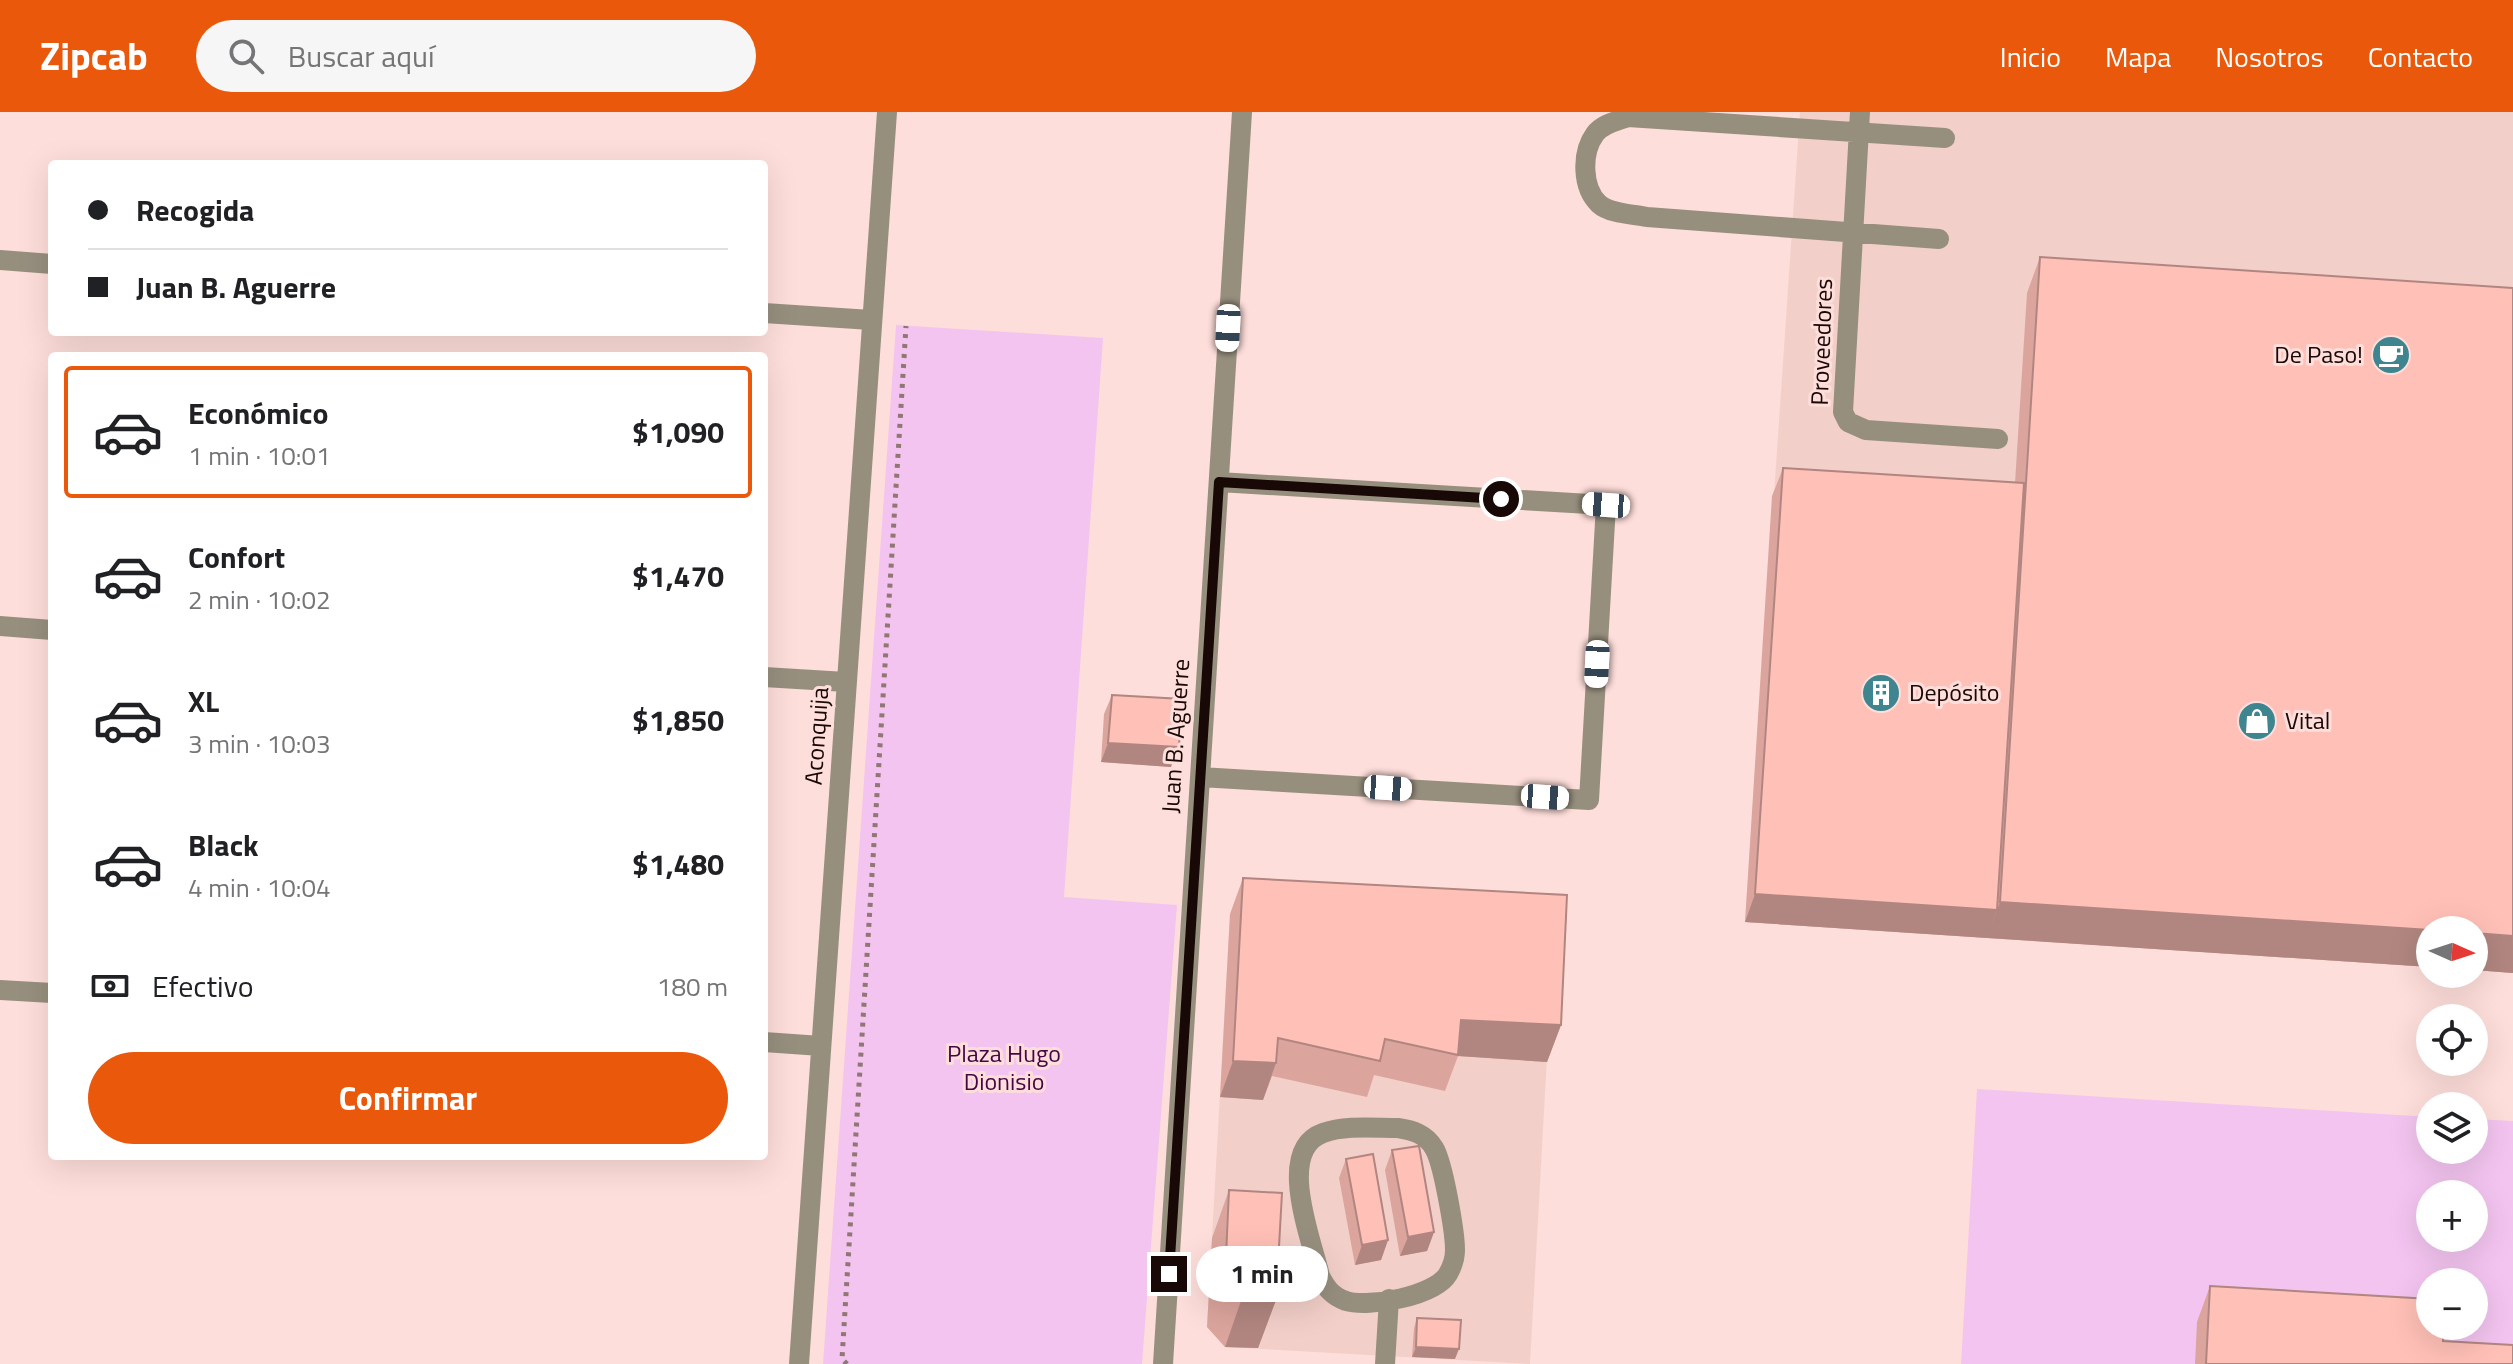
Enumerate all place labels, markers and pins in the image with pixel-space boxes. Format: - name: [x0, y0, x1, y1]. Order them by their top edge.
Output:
- cafe icon: De Paso!: [2370, 334, 2412, 376]
- place label: De Paso!: [2274, 336, 2363, 372]
- building icon: Depósito: [1860, 672, 1902, 714]
- place label: Depósito: [1909, 674, 1999, 710]
- shop icon: Vital: [2236, 700, 2278, 742]
- place label: Vital: [2285, 702, 2330, 738]

